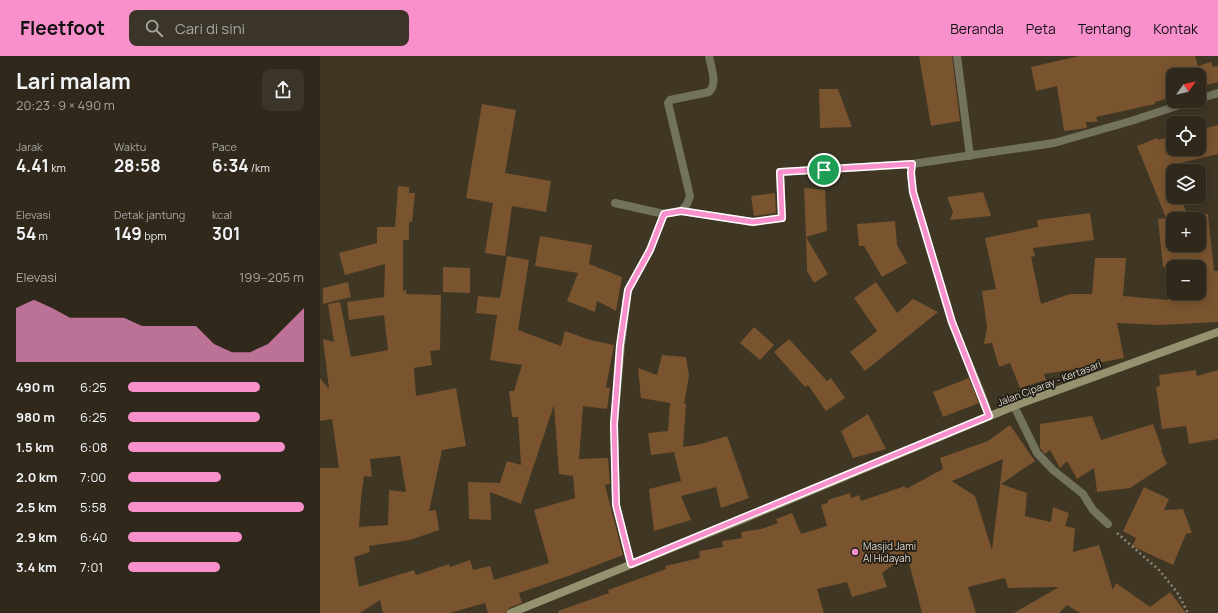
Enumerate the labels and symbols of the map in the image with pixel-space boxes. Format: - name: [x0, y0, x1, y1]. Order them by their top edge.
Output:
- north arrow: [1166, 68, 1206, 108]
- pin: [807, 153, 841, 187]
- street label: Jalan Ciparay - Kertasari: [995, 357, 1103, 409]
- place label: Masjid Jami Al Hidayah: [863, 539, 916, 565]
- marker: Masjid Jami Al Hidayah: [850, 547, 860, 557]

